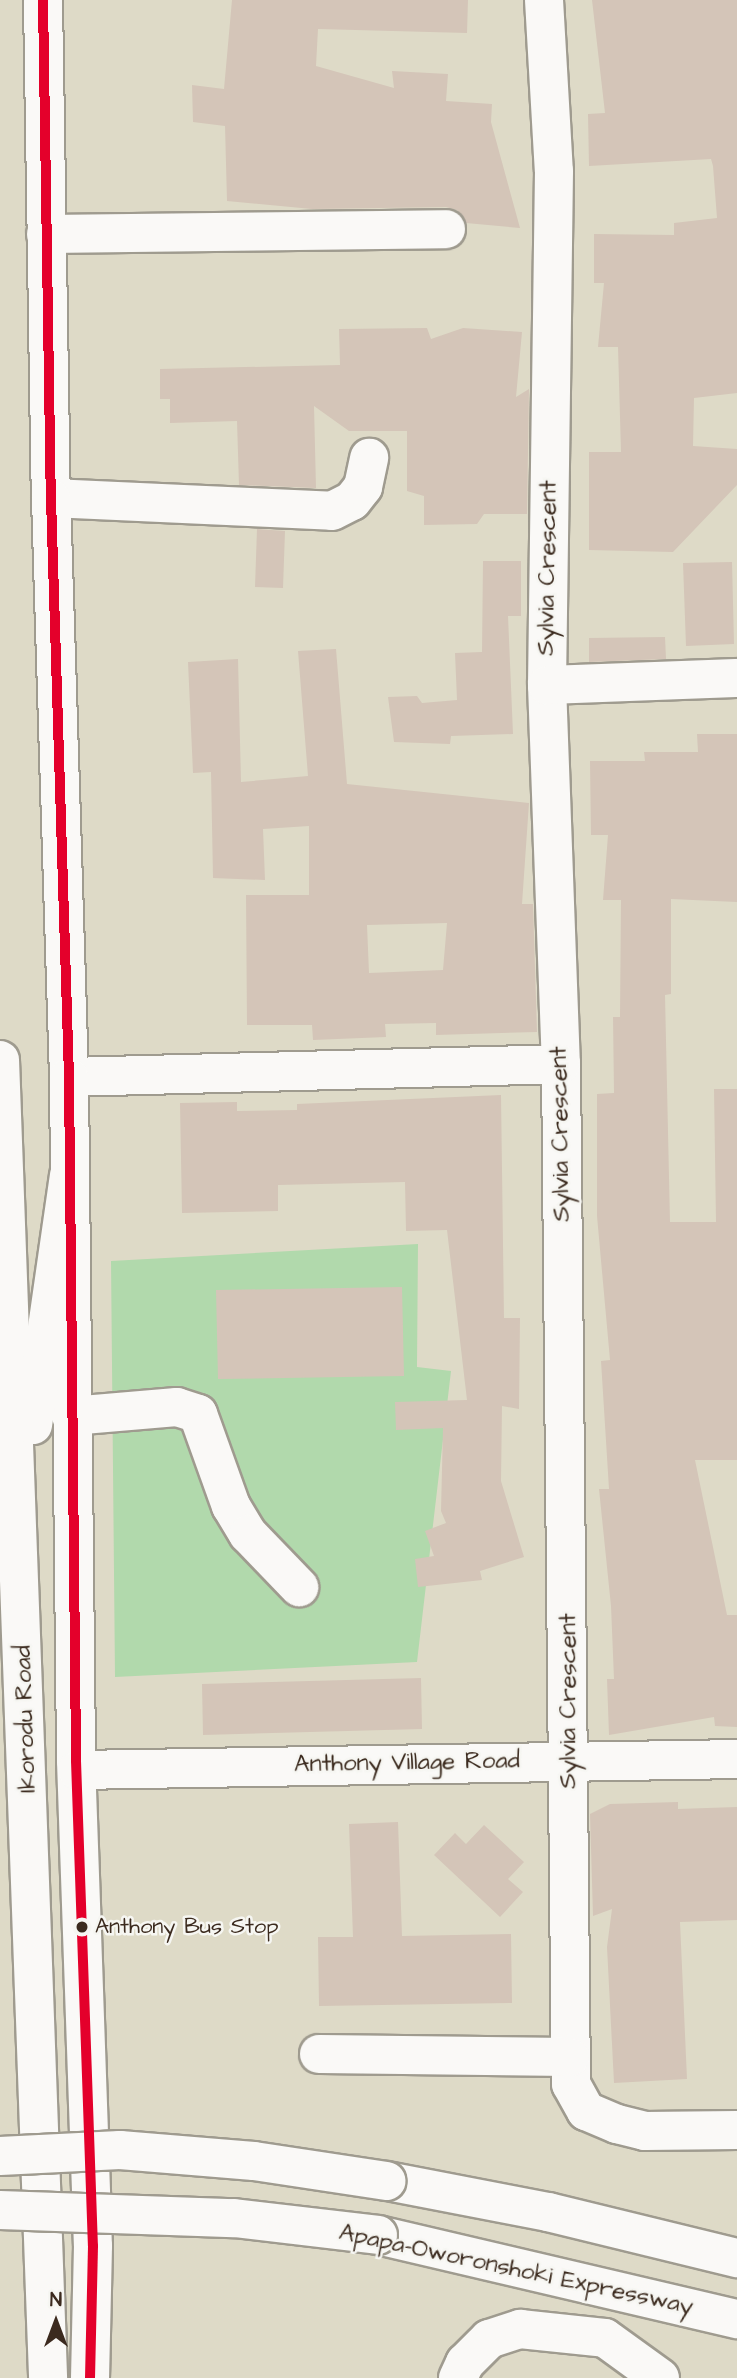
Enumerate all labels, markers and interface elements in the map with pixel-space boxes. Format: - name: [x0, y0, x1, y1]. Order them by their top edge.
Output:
- street label: Sylvia Crescent: [532, 480, 564, 656]
- street label: Sylvia Crescent: [545, 1046, 577, 1222]
- street label: Sylvia Crescent: [555, 1613, 583, 1789]
- street label: Ikorodu Road: [9, 1645, 43, 1793]
- street label: Anthony Village Road: [294, 1747, 520, 1779]
- place label: Anthony Bus Stop: [95, 1914, 278, 1940]
- marker: Anthony Bus Stop: [75, 1920, 89, 1934]
- street label: Apapa-Oworonshoki Expressway: [336, 2218, 696, 2322]
- north arrow: [21, 2287, 91, 2357]
- text: N: [50, 2287, 62, 2314]

